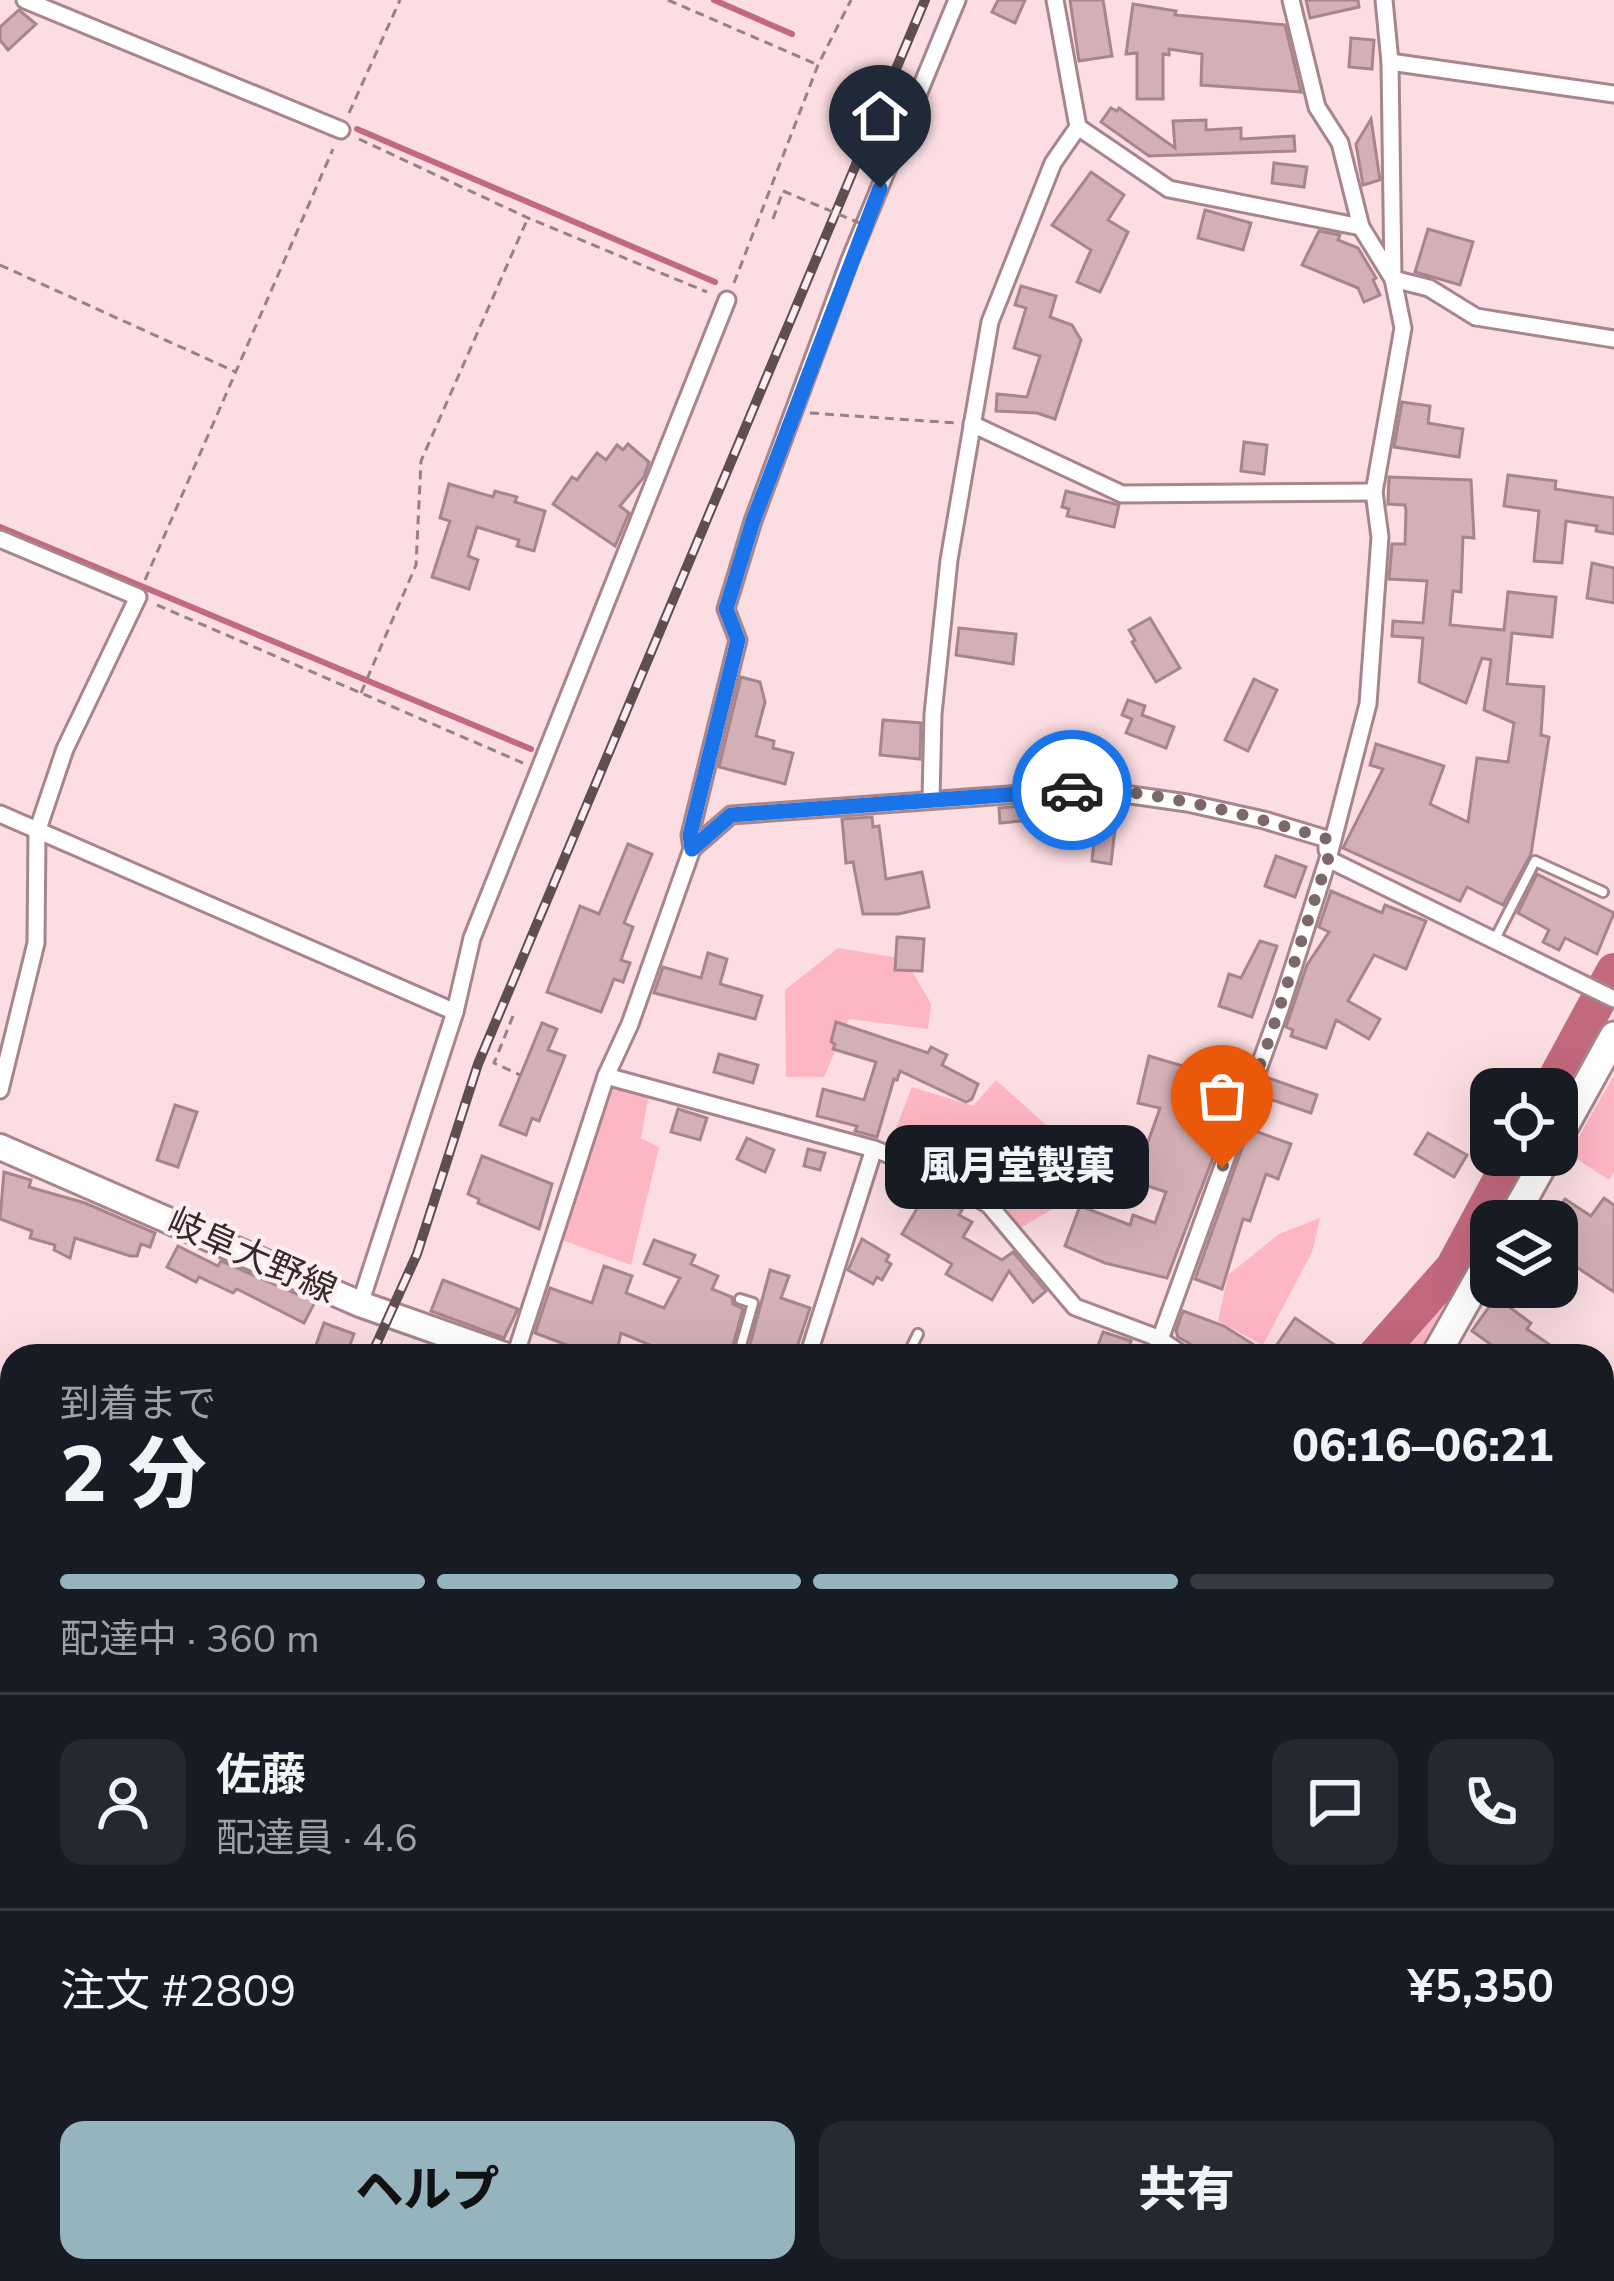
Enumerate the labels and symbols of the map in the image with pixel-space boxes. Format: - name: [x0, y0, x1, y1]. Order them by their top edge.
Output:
- pin: [829, 65, 931, 188]
- courier: [1012, 730, 1132, 850]
- pin: [1171, 1045, 1273, 1168]
- callout: 風月堂製菓: [886, 1126, 1150, 1210]
- street label: 岐阜大野線: [160, 1197, 344, 1315]

